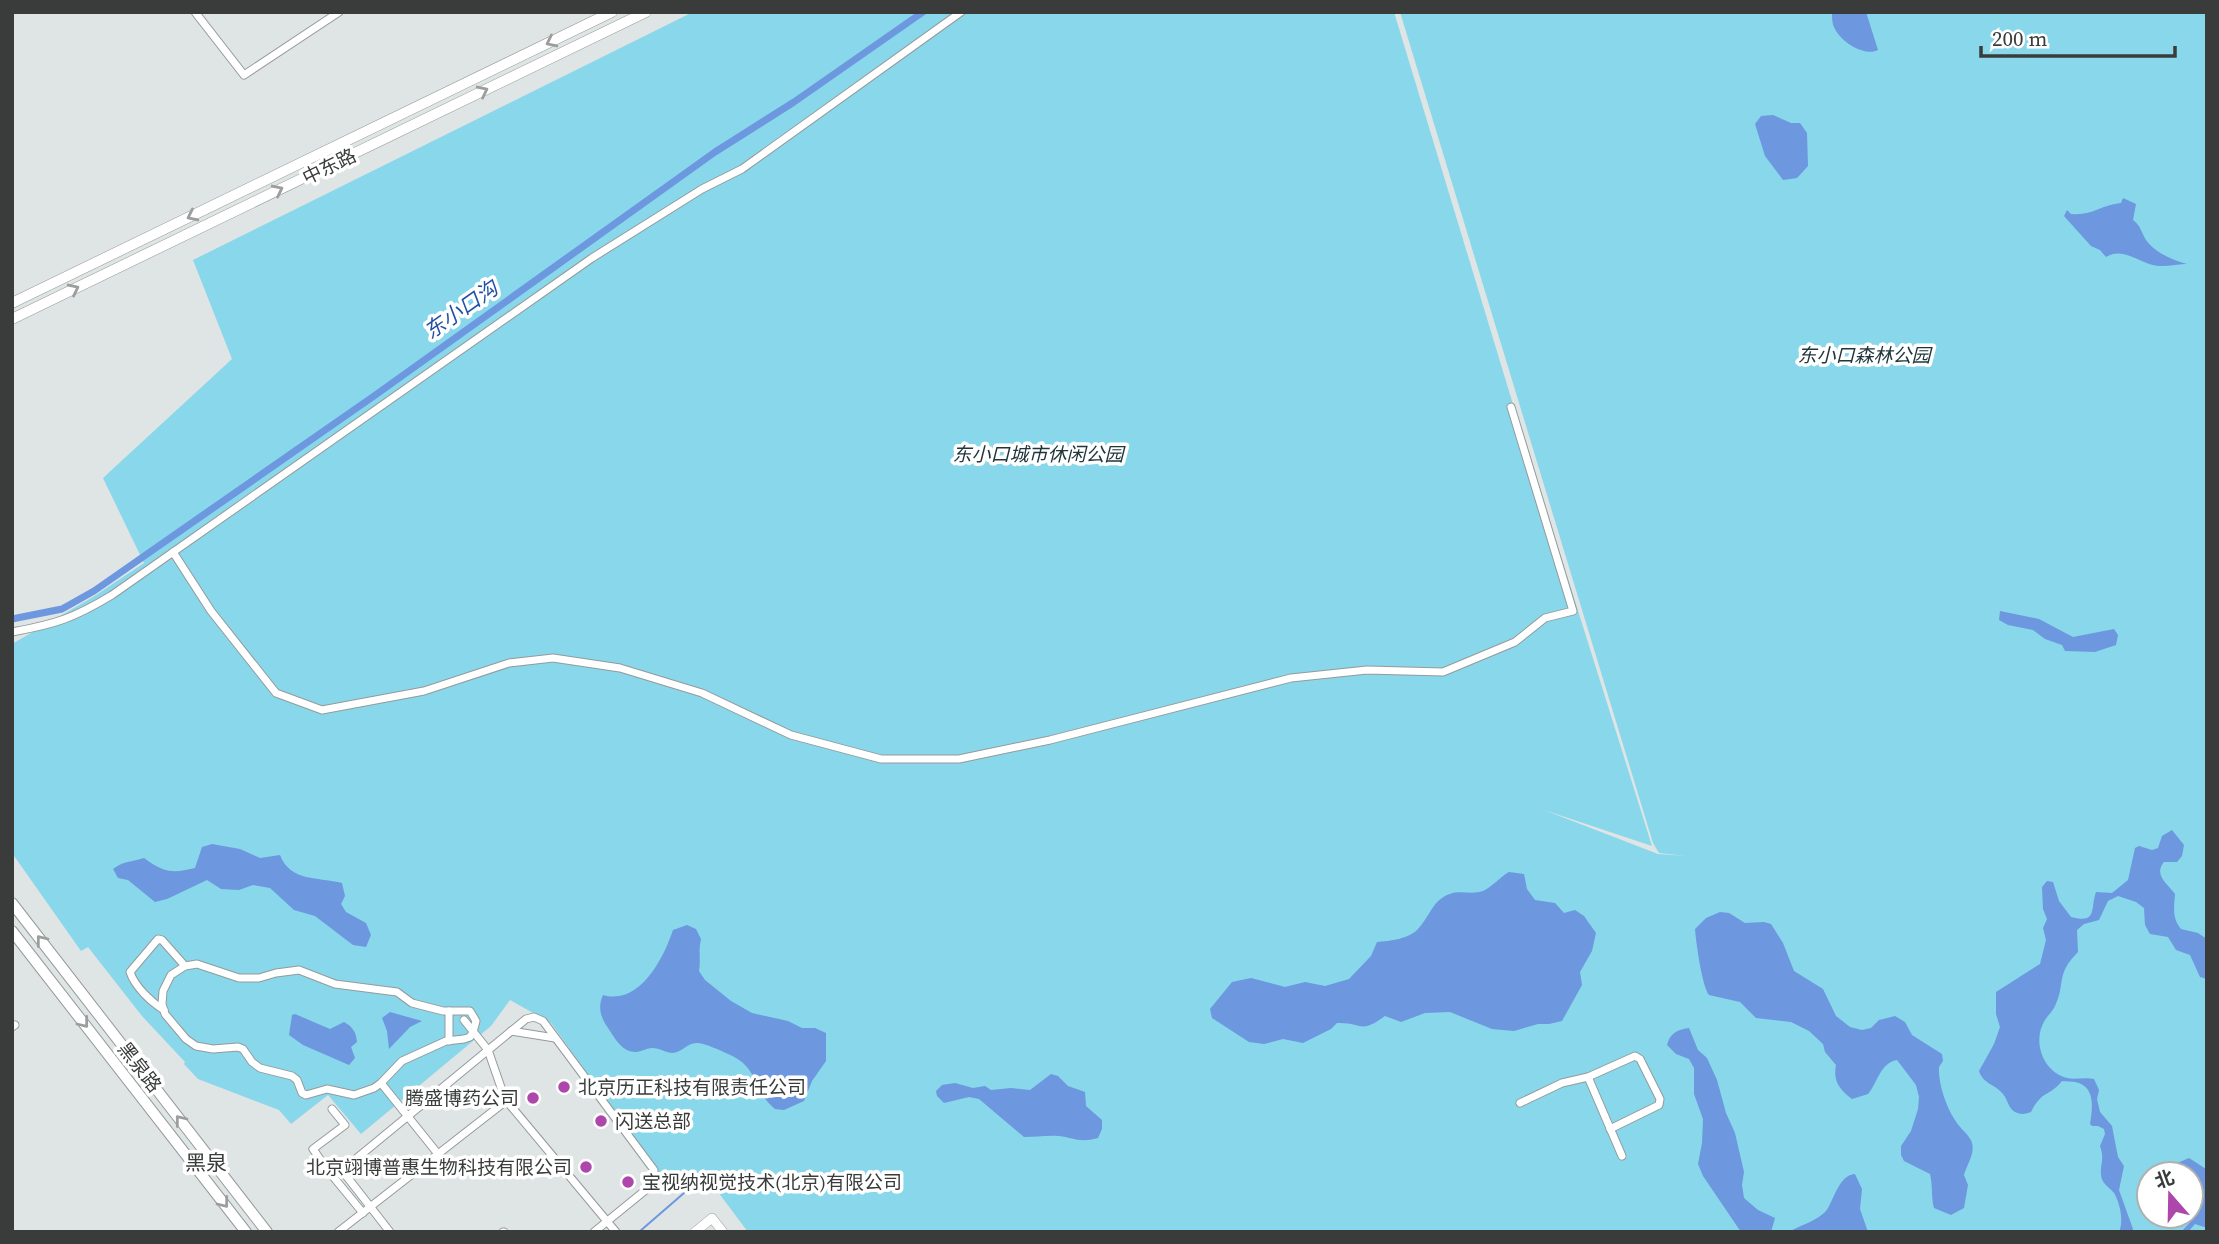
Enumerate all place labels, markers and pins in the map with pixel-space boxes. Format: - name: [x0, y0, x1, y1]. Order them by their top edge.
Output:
- place label: 北京历正科技有限责任公司: [578, 1074, 806, 1100]
- marker: 北京历正科技有限责任公司: [556, 1079, 572, 1095]
- place label: 腾盛博药公司: [405, 1085, 519, 1111]
- marker: 腾盛博药公司: [525, 1090, 541, 1106]
- place label: 闪送总部: [615, 1108, 691, 1134]
- marker: 闪送总部: [593, 1113, 609, 1129]
- place label: 北京翊博普惠生物科技有限公司: [306, 1154, 572, 1180]
- marker: 北京翊博普惠生物科技有限公司: [578, 1159, 594, 1175]
- place label: 宝视纳视觉技术(北京)有限公司: [642, 1169, 902, 1195]
- marker: 宝视纳视觉技术(北京)有限公司: [620, 1174, 636, 1190]

